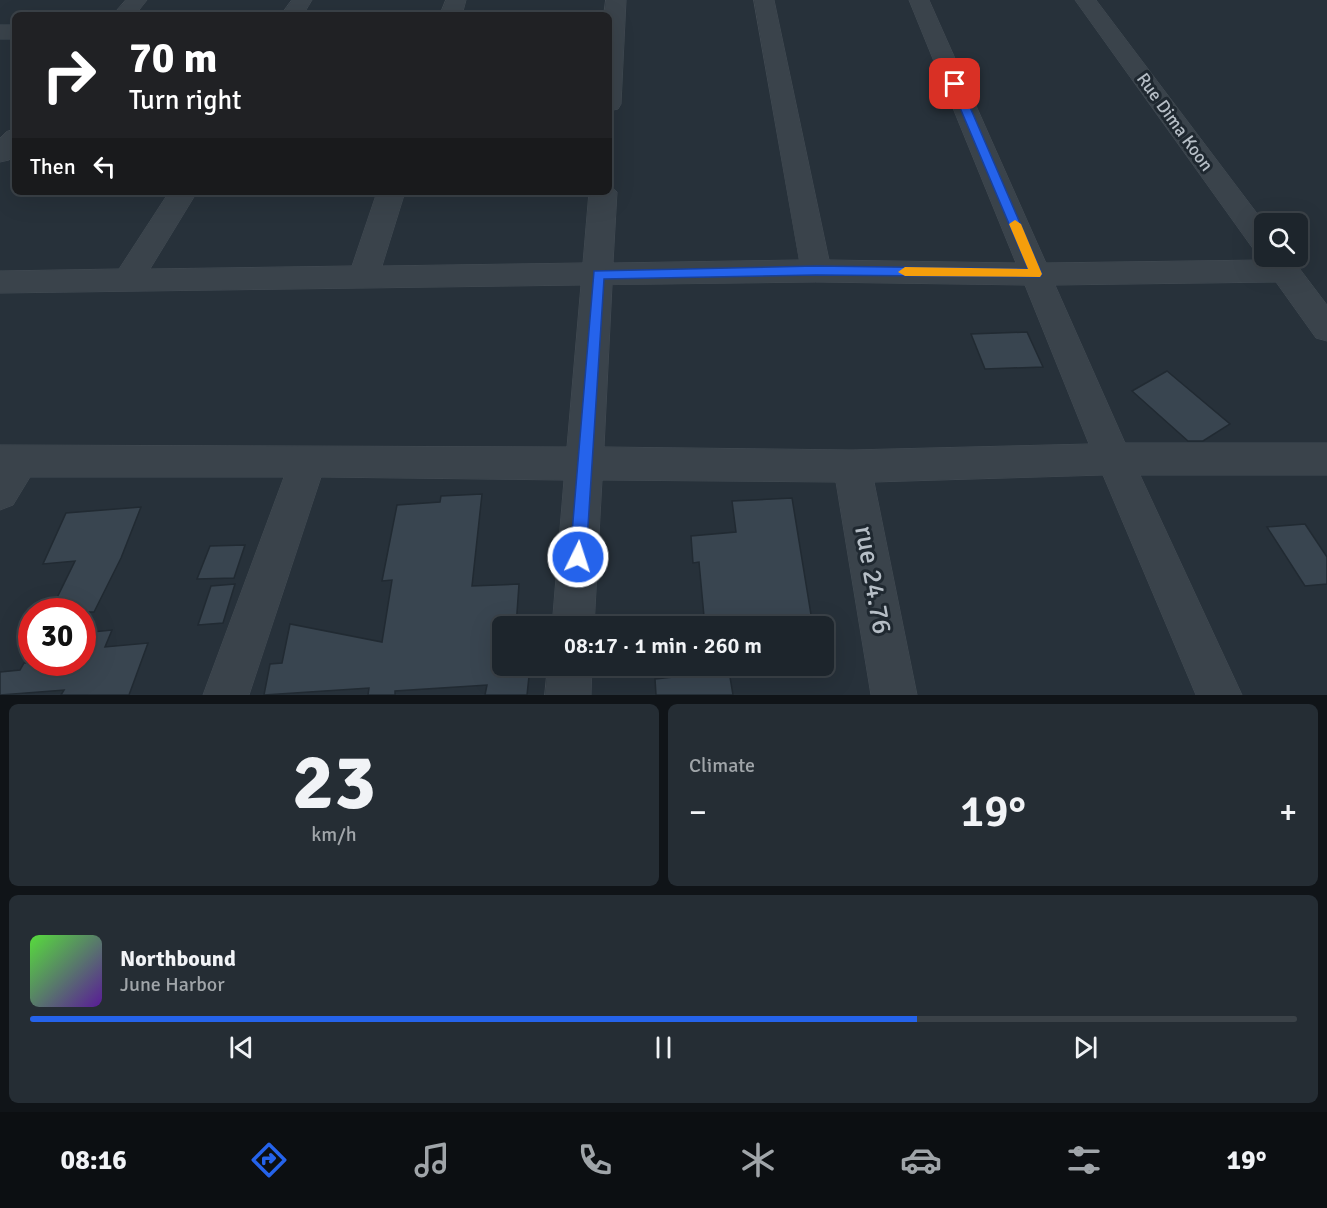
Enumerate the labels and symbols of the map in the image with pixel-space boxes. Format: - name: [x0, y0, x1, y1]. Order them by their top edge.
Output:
- pin: [929, 58, 980, 109]
- street label: Rue Dima Koon: [1132, 69, 1218, 175]
- street label: rue 24.76: [847, 523, 899, 637]
- position arrow: [546, 525, 610, 589]
- speed limit sign: 30: [18, 598, 96, 676]

